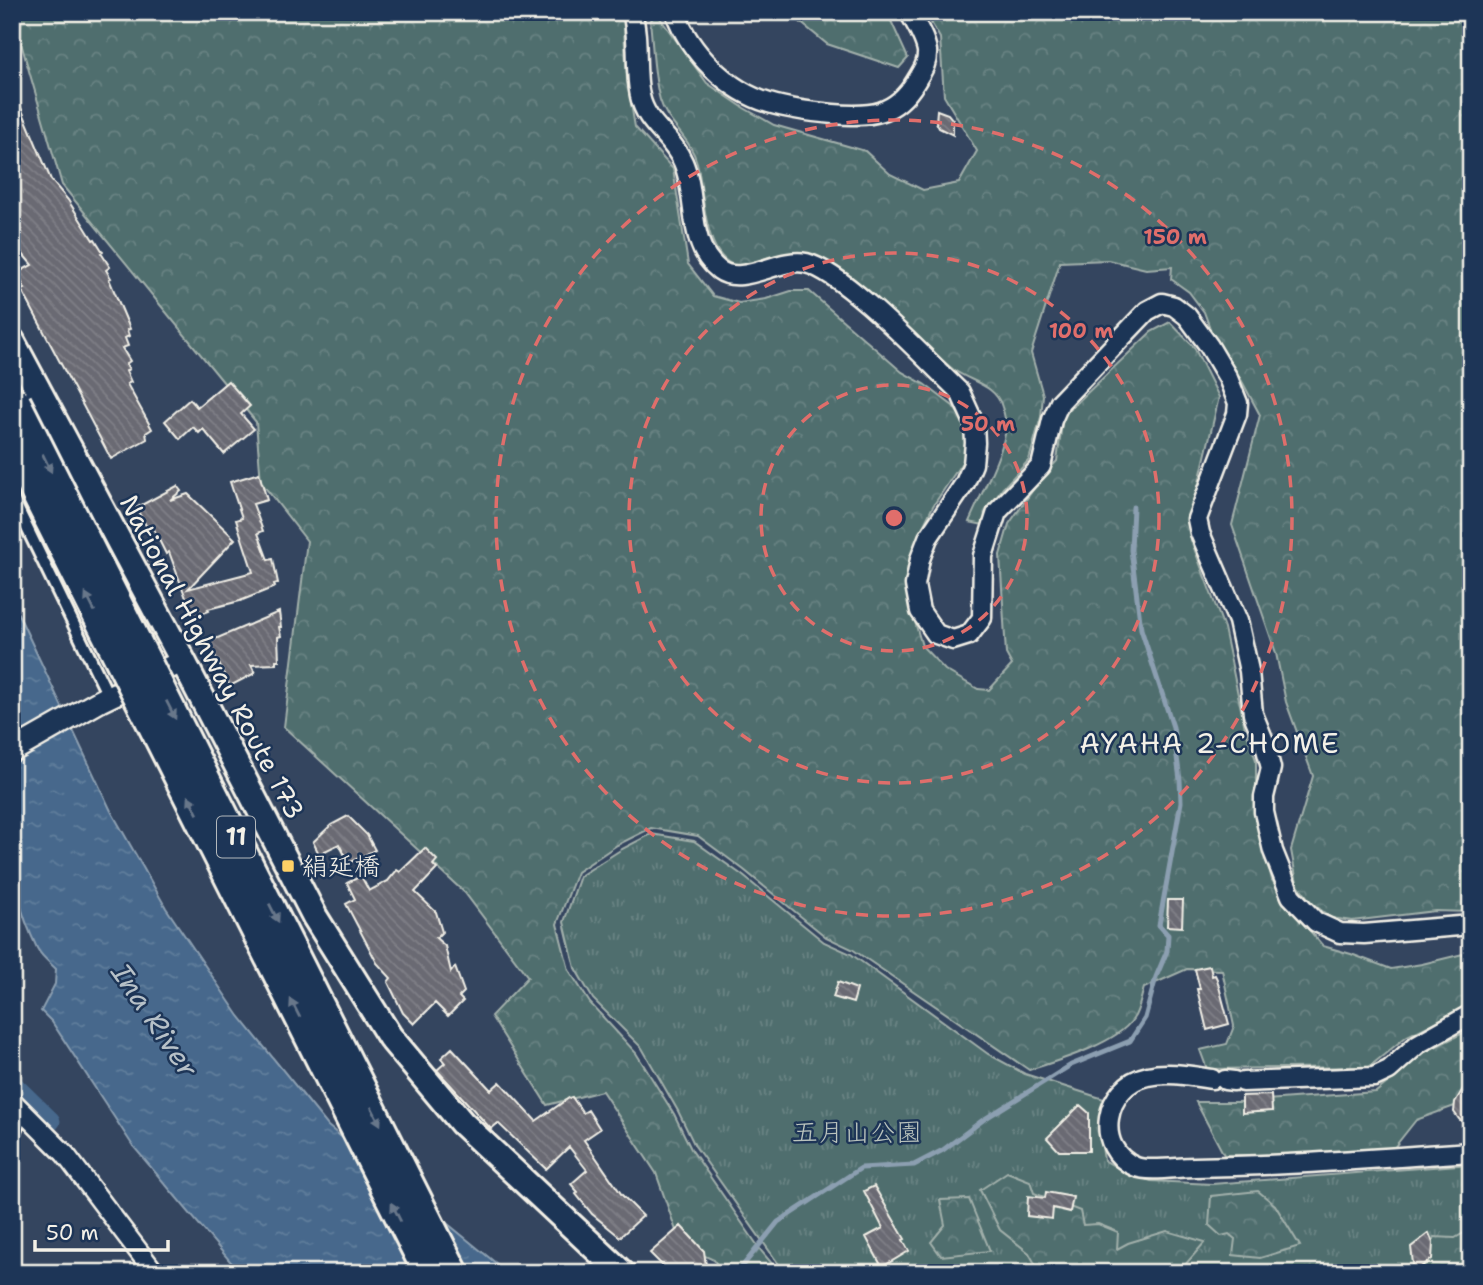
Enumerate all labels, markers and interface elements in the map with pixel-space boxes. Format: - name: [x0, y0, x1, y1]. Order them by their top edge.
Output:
- text: 150 m: [1143, 223, 1207, 251]
- text: 100 m: [1049, 317, 1113, 345]
- text: 50 m: [961, 410, 1015, 438]
- one-way arrow: [42, 453, 53, 473]
- street label: National Highway Route 173: [112, 489, 313, 825]
- centre of rings: [882, 506, 906, 530]
- one-way arrow: [85, 592, 96, 612]
- one-way arrow: [166, 700, 177, 720]
- district label: AYAHA 2-CHOME: [1079, 724, 1341, 762]
- one-way arrow: [187, 795, 198, 815]
- road number: 11: [217, 816, 255, 858]
- place label: 絹延橋: [302, 848, 380, 883]
- marker: 絹延橋: [280, 858, 296, 874]
- one-way arrow: [269, 903, 280, 923]
- water label: Ina River: [102, 955, 208, 1085]
- one-way arrow: [289, 998, 300, 1018]
- one-way arrow: [371, 1106, 382, 1126]
- park label: 五月山公園: [792, 1114, 922, 1149]
- one-way arrow: [391, 1202, 402, 1222]
- scale bar: [35, 1208, 168, 1252]
- text: 50 m: [46, 1219, 99, 1247]

